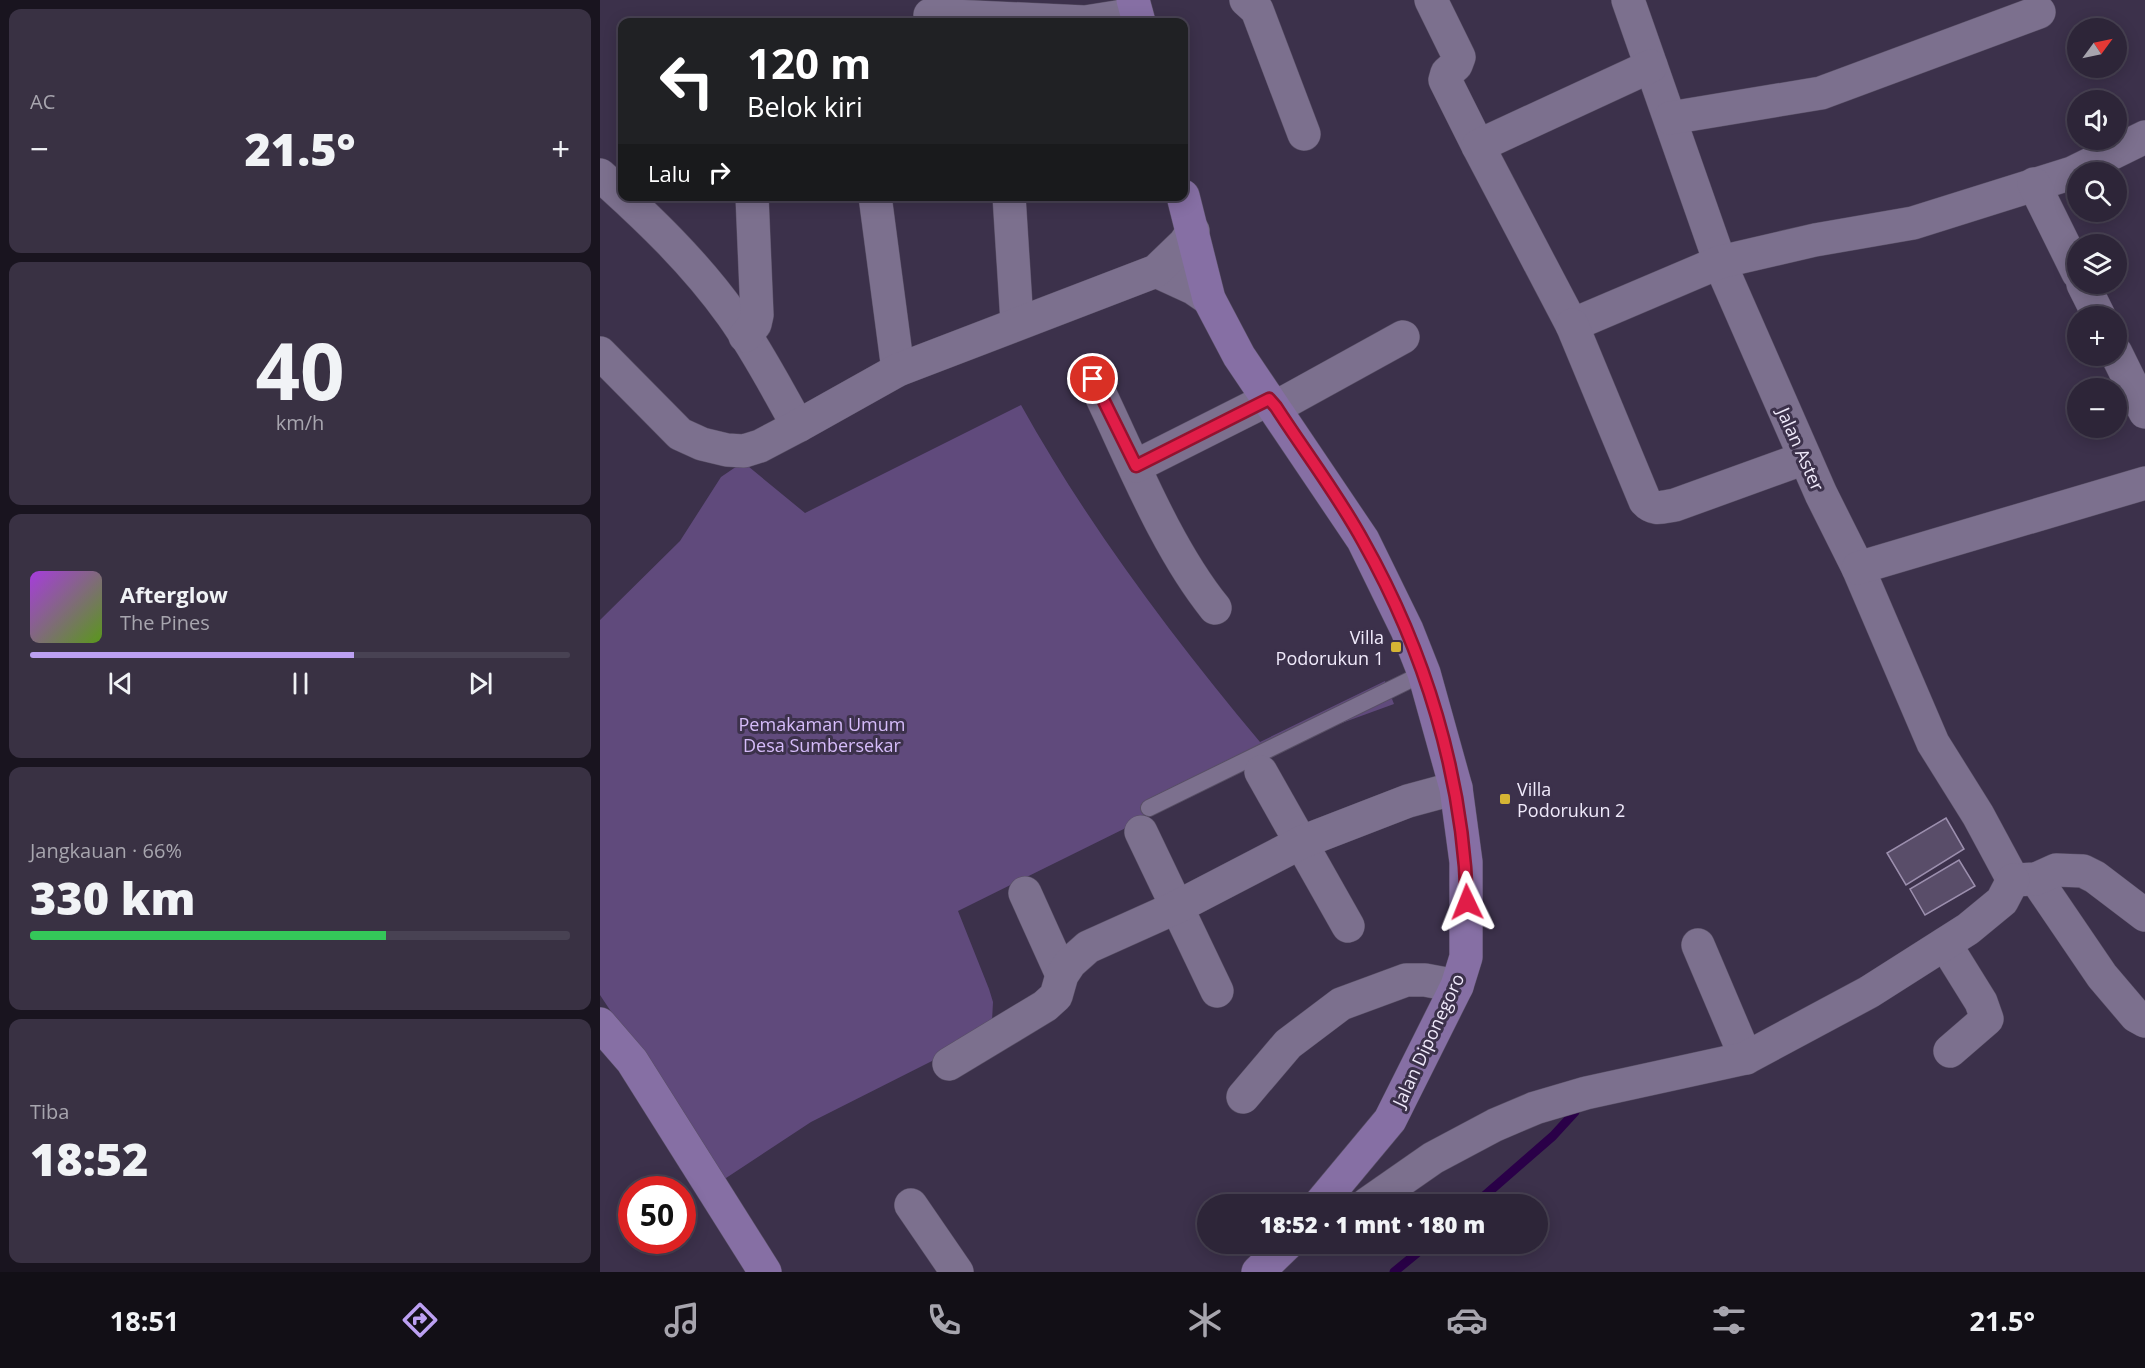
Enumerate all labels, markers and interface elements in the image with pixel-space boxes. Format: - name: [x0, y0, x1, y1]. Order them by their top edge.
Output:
- north arrow: [2067, 18, 2127, 78]
- map controls: [2067, 18, 2127, 438]
- text: 120 m: [747, 34, 871, 91]
- icon: left: [648, 42, 726, 120]
- text: AC: [30, 88, 55, 115]
- text: Belok kiri: [747, 88, 863, 125]
- button: sound: [2067, 90, 2127, 150]
- text: 21.5°: [244, 118, 356, 179]
- text: −: [30, 126, 49, 171]
- text: +: [551, 126, 570, 171]
- icon: right: [703, 156, 736, 189]
- text: Lalu: [648, 158, 691, 188]
- button: search: [2067, 162, 2127, 222]
- button: layers: [2067, 234, 2127, 294]
- button: +: [2067, 306, 2127, 366]
- text: 40: [255, 317, 345, 423]
- pin: [1067, 353, 1118, 404]
- icon: arrive: [1076, 362, 1109, 395]
- button: −: [2067, 378, 2127, 438]
- street label: Jalan Aster: [1771, 402, 1830, 495]
- text: km/h: [276, 409, 324, 436]
- text: Afterglow: [120, 579, 228, 609]
- text: The Pines: [120, 609, 210, 636]
- place label: Villa Podorukun 1: [1276, 625, 1384, 670]
- marker: Villa Podorukun 1: [1389, 640, 1403, 654]
- icon: previous: [104, 667, 137, 700]
- icon: pause: [284, 667, 317, 700]
- icon: next: [464, 667, 497, 700]
- park label: Pemakaman Umum Desa Sumbersekar: [739, 712, 905, 757]
- place label: Villa Podorukun 2: [1517, 777, 1625, 822]
- marker: Villa Podorukun 2: [1498, 792, 1512, 806]
- text: Jangkauan · 66%: [30, 837, 182, 864]
- text: 330 km: [30, 867, 195, 928]
- position arrow: [1435, 870, 1499, 934]
- street label: Jalan Diponegoro: [1386, 969, 1469, 1112]
- text: Tiba: [30, 1098, 69, 1125]
- text: 18:52: [30, 1128, 148, 1189]
- speed limit sign: 50: [618, 1176, 696, 1254]
- text: 18:52 · 1 mnt · 180 m: [1260, 1209, 1485, 1239]
- icon: directions: [399, 1299, 441, 1341]
- icon: music: [661, 1299, 703, 1341]
- icon: phone: [923, 1299, 965, 1341]
- icon: climate: [1184, 1299, 1226, 1341]
- icon: car: [1446, 1299, 1488, 1341]
- icon: filters: [1708, 1299, 1750, 1341]
- text: 18:51: [110, 1302, 179, 1339]
- text: 21.5°: [1969, 1302, 2035, 1339]

